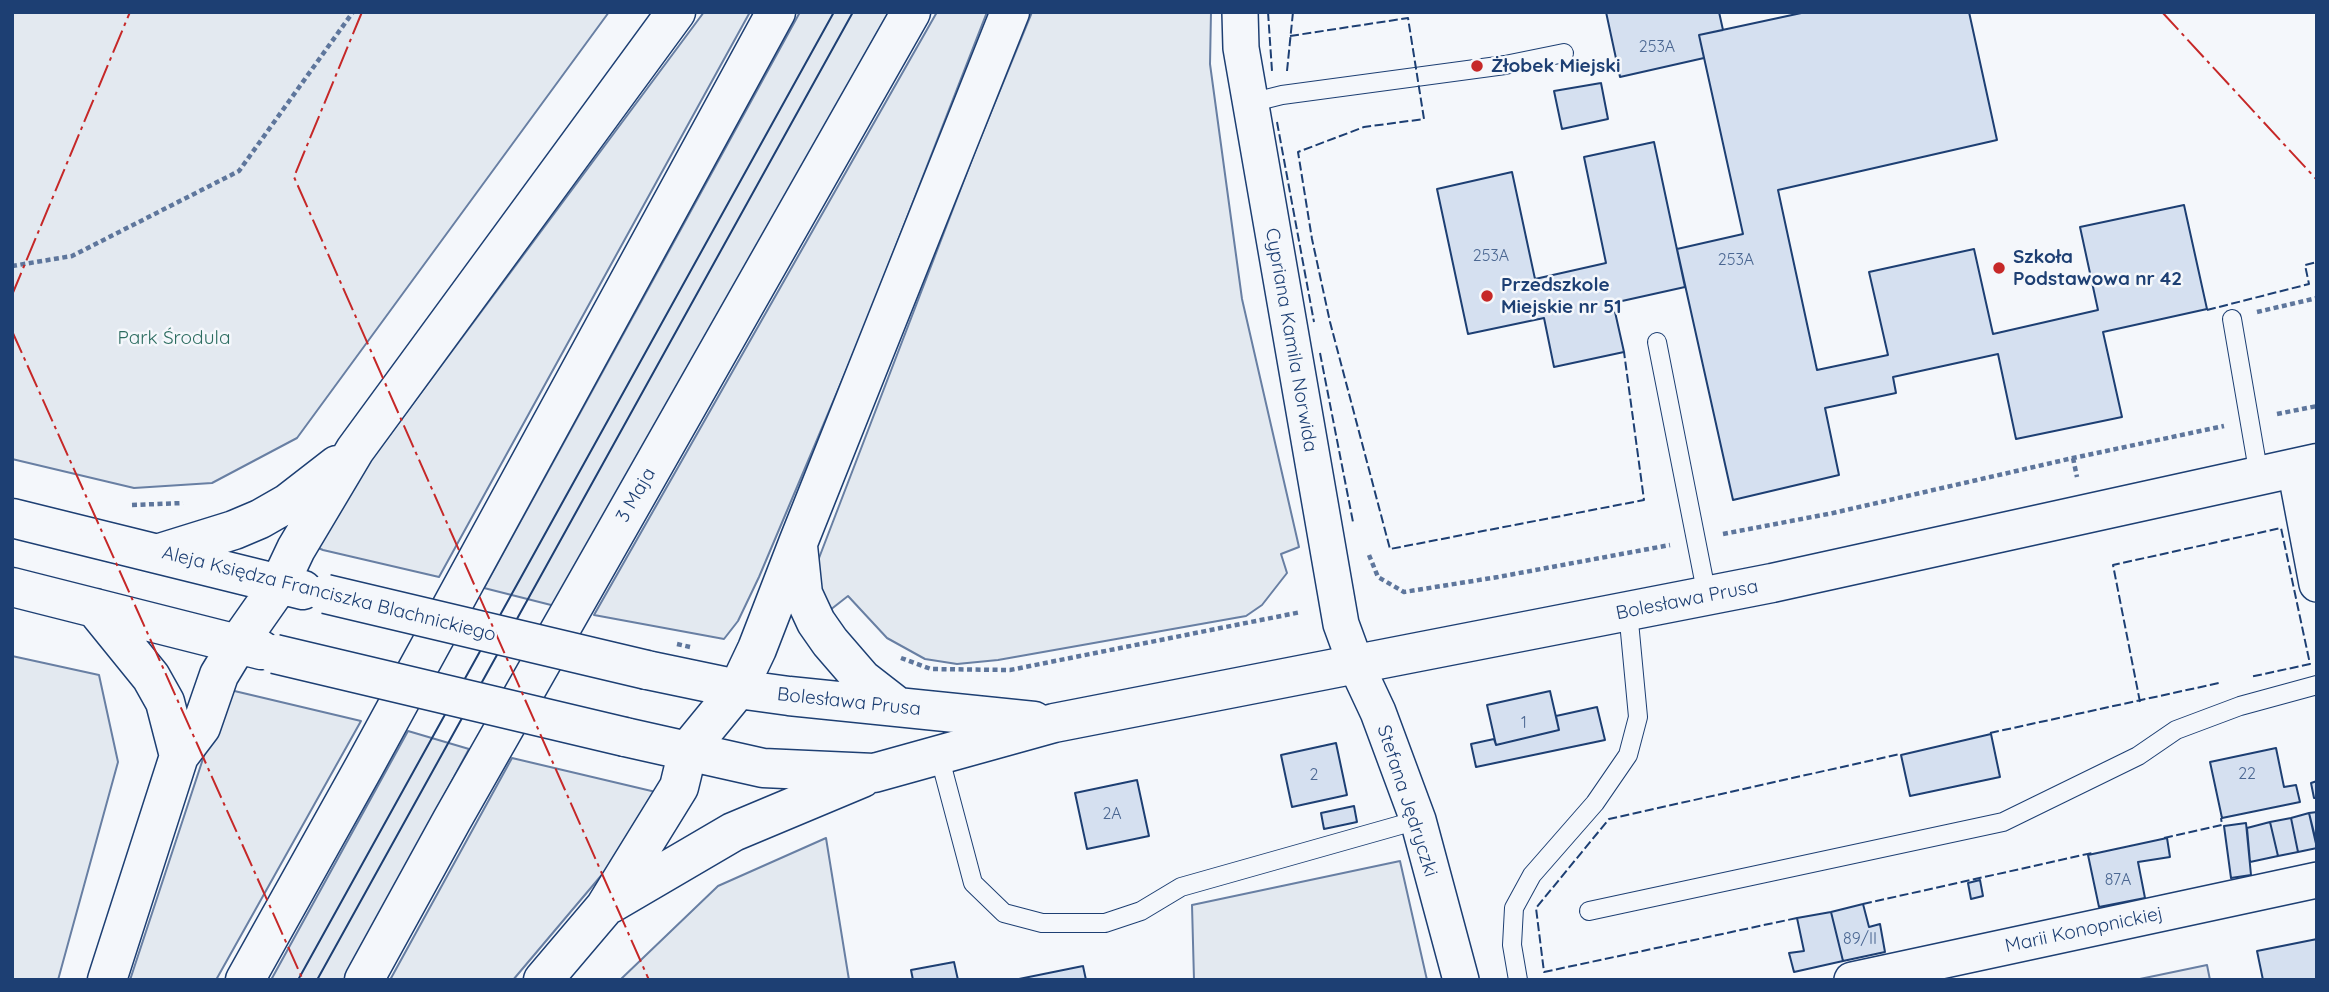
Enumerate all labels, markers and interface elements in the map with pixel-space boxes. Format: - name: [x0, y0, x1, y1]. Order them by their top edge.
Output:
- house number: 253A: [1639, 37, 1675, 57]
- place label: Żłobek Miejski: [1491, 55, 1621, 77]
- marker: Żłobek Miejski: [1469, 58, 1485, 74]
- street label: Cypriana Kamila Norwida: [1260, 226, 1322, 454]
- house number: 253A: [1473, 246, 1509, 266]
- place label: Szkoła Podstawowa nr 42: [2013, 246, 2182, 290]
- house number: 253A: [1718, 250, 1754, 270]
- marker: Szkoła Podstawowa nr 42: [1991, 260, 2007, 276]
- place label: Przedszkole Miejskie nr 51: [1501, 274, 1622, 318]
- marker: Przedszkole Miejskie nr 51: [1479, 288, 1495, 304]
- park label: Park Środula: [118, 327, 230, 349]
- street label: 3 Maja: [611, 464, 661, 526]
- street label: Aleja Księdza Franciszka Blachnickiego: [160, 541, 498, 647]
- street label: Bolesława Prusa: [1614, 575, 1760, 625]
- street label: Bolesława Prusa: [776, 683, 922, 721]
- house number: 1: [1521, 713, 1527, 733]
- street label: Stefana Jędryczki: [1372, 722, 1442, 880]
- house number: 22: [2238, 764, 2256, 784]
- house number: 2: [1310, 765, 1318, 785]
- house number: 2A: [1102, 804, 1122, 824]
- house number: 87A: [2105, 870, 2131, 890]
- street label: Marii Konopnickiej: [2003, 902, 2165, 958]
- house number: 89/II: [1843, 929, 1877, 949]

